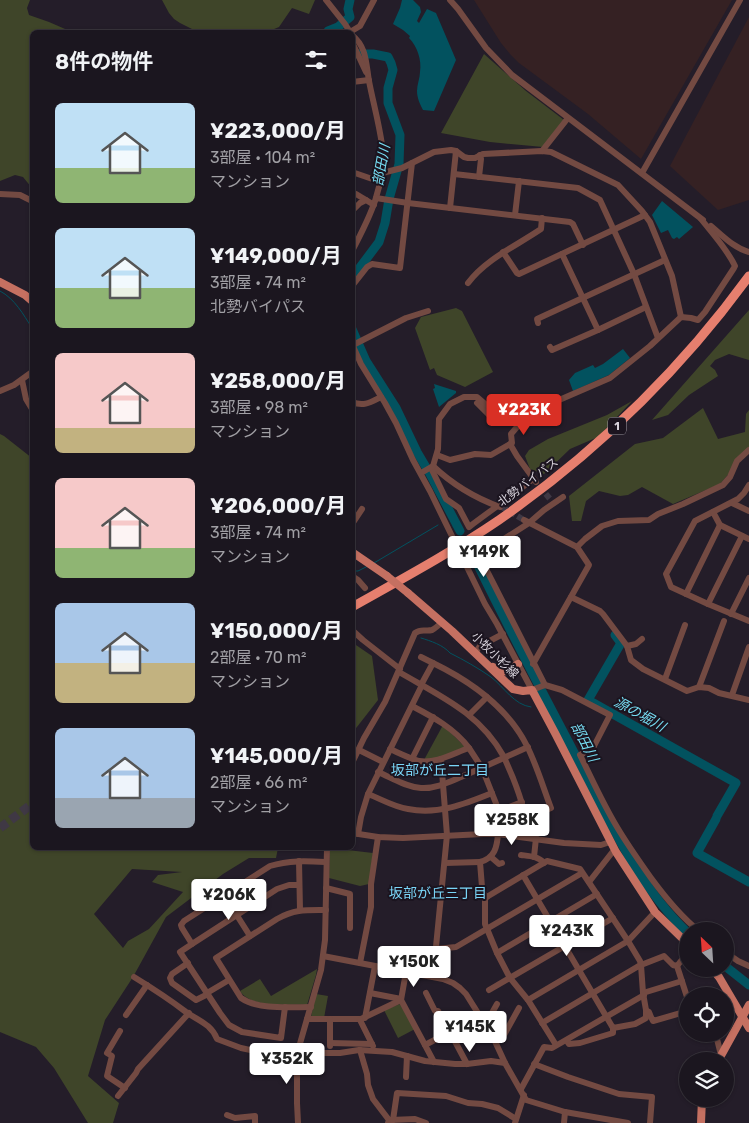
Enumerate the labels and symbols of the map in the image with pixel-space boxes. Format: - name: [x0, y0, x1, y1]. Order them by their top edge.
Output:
- water label: 部田川: [369, 141, 394, 187]
- pin: ¥223K: [489, 394, 559, 436]
- road number: 1: [608, 418, 626, 434]
- street label: 北勢バイパス: [495, 455, 561, 509]
- pin: ¥149K: [449, 536, 519, 578]
- street label: 小牧小杉線: [469, 629, 521, 681]
- water label: 源の堀川: [611, 693, 670, 736]
- water label: 部田川: [567, 720, 603, 767]
- district label: 坂部が丘二丁目: [391, 762, 489, 779]
- pin: ¥258K: [477, 804, 547, 846]
- pin: ¥206K: [194, 878, 264, 921]
- district label: 坂部が丘三丁目: [389, 885, 487, 902]
- pin: ¥243K: [532, 914, 602, 957]
- north arrow: [679, 922, 734, 978]
- pin: ¥150K: [379, 946, 449, 988]
- pin: ¥145K: [435, 1010, 505, 1053]
- pin: ¥352K: [252, 1042, 322, 1085]

